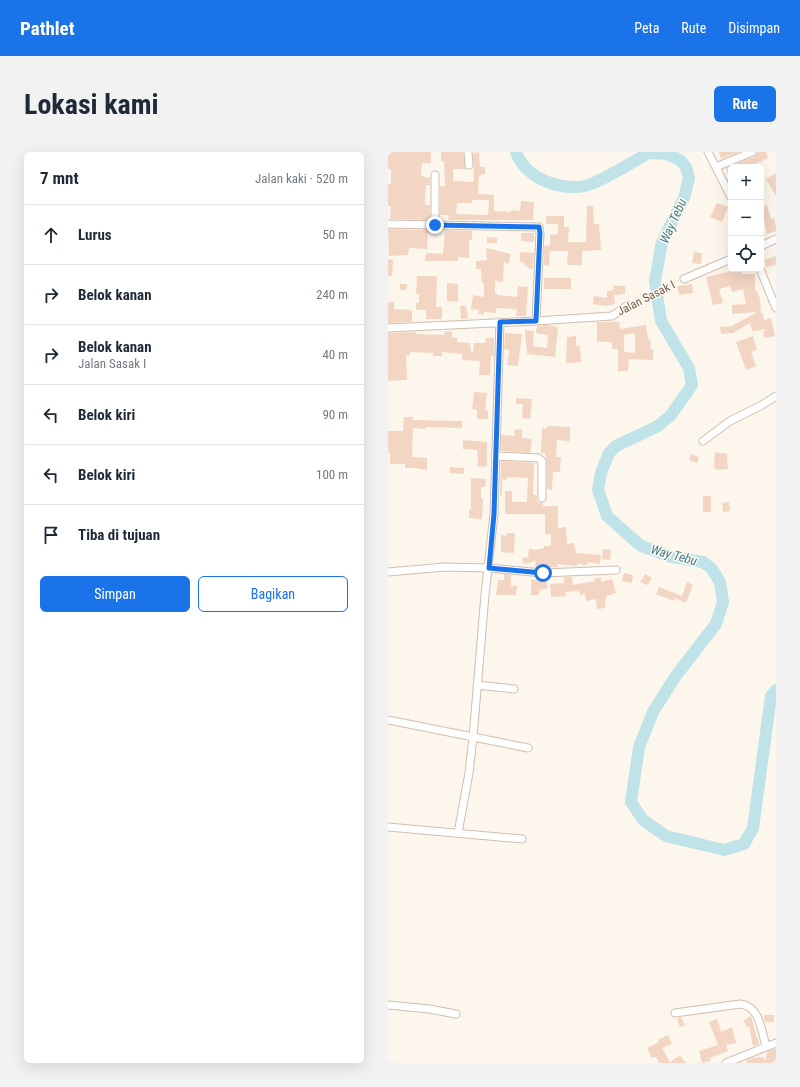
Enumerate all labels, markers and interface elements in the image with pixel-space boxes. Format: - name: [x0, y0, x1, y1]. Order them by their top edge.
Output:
- text: Pathlet: [20, 17, 75, 40]
- text: Peta: [634, 20, 659, 36]
- text: Rute: [681, 20, 706, 36]
- text: Disimpan: [728, 20, 780, 36]
- button: Rute: [714, 86, 776, 122]
- text: Lokasi kami: [24, 88, 159, 121]
- map controls: [728, 164, 764, 272]
- button: +: [728, 164, 764, 200]
- text: 7 mnt: [40, 168, 79, 188]
- text: Jalan kaki · 520 m: [255, 171, 348, 186]
- water label: Way Tebu: [656, 196, 690, 246]
- button: −: [728, 200, 764, 236]
- route end: [426, 216, 444, 234]
- icon: ahead: [40, 224, 62, 246]
- text: Lurus: [78, 226, 112, 244]
- text: 50 m: [322, 227, 348, 242]
- button: locate: [728, 236, 764, 272]
- street label: Jalan Sasak I: [615, 277, 677, 319]
- icon: right: [40, 284, 62, 306]
- text: Belok kanan: [78, 286, 152, 304]
- text: 240 m: [316, 287, 348, 302]
- text: Belok kanan: [78, 338, 152, 356]
- icon: right: [40, 344, 62, 366]
- text: 40 m: [322, 347, 348, 362]
- text: Jalan Sasak I: [78, 356, 146, 371]
- icon: left: [40, 404, 62, 426]
- text: Belok kiri: [78, 406, 135, 424]
- text: 90 m: [322, 407, 348, 422]
- icon: left: [40, 464, 62, 486]
- text: Belok kiri: [78, 466, 135, 484]
- text: 100 m: [316, 467, 348, 482]
- icon: arrive: [40, 524, 62, 546]
- text: Tiba di tujuan: [78, 526, 160, 544]
- water label: Way Tebu: [649, 542, 699, 568]
- route start: [534, 564, 552, 582]
- button: Simpan: [40, 576, 190, 612]
- button: Bagikan: [198, 576, 348, 612]

